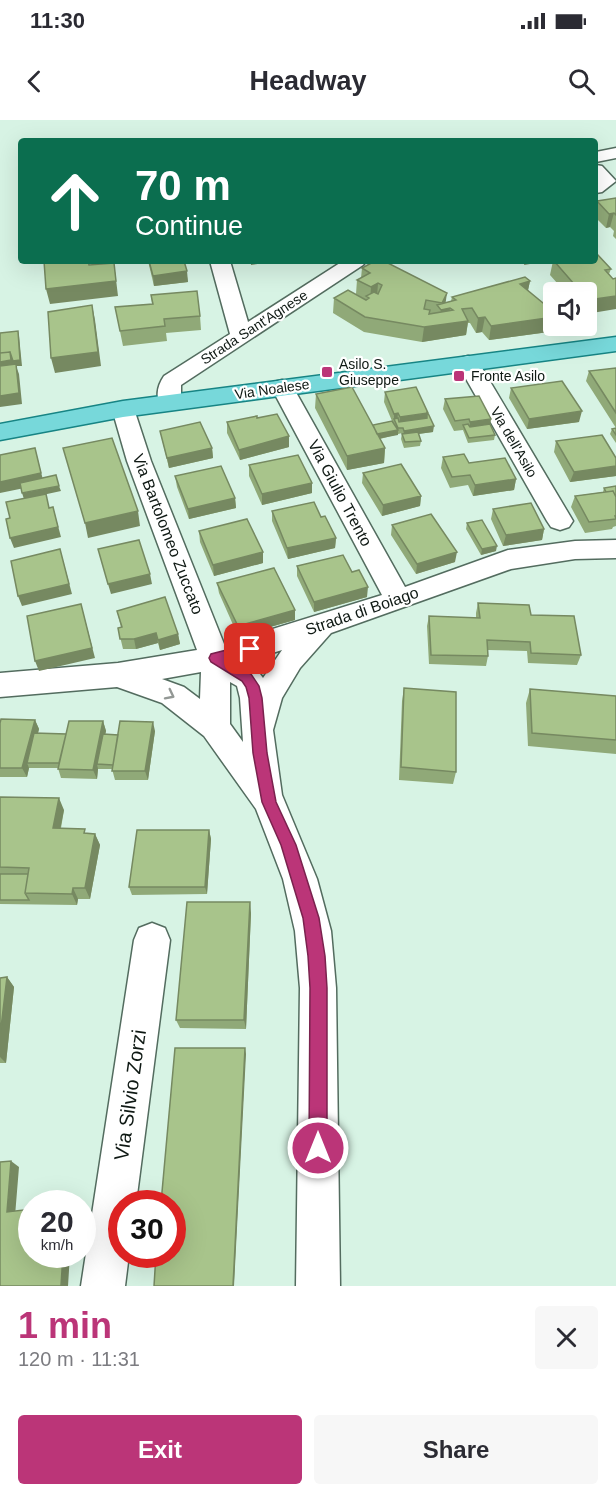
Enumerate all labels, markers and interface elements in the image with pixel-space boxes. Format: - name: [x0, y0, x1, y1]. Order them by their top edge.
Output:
- text: 11:30: [30, 8, 85, 33]
- icon: back: [18, 65, 51, 98]
- icon: search: [565, 65, 598, 98]
- text: Headway: [249, 66, 367, 96]
- icon: ahead: [36, 162, 114, 240]
- text: 70 m: [135, 162, 231, 209]
- text: Continue: [135, 211, 243, 241]
- map controls: [543, 282, 597, 336]
- button: sound: [543, 282, 597, 336]
- street label: Strada Sant'Agnese: [198, 286, 311, 368]
- place label: Asilo S. Giuseppe: [339, 356, 399, 388]
- marker: Asilo S. Giuseppe: [320, 365, 334, 379]
- place label: Fronte Asilo: [471, 368, 545, 384]
- marker: Fronte Asilo: [452, 369, 466, 383]
- street label: Via Noalese: [234, 376, 311, 402]
- street label: Via dell'Asilo: [487, 404, 541, 480]
- street label: Via Giulio Trento: [305, 437, 375, 549]
- street label: Via Bartolomeo Zuccato: [130, 451, 207, 617]
- street label: Strada di Boiago: [303, 584, 421, 638]
- pin: [224, 623, 275, 674]
- icon: arrive: [233, 632, 266, 665]
- one-way arrow: [164, 687, 175, 699]
- street label: Via Silvio Zorzi: [110, 1028, 150, 1162]
- position arrow: [286, 1116, 350, 1180]
- speed limit sign: 30: [108, 1190, 186, 1268]
- text: 20: [40, 1205, 74, 1238]
- text: km/h: [41, 1236, 73, 1253]
- text: 1 min: [18, 1305, 112, 1346]
- button: close: [535, 1306, 598, 1369]
- text: 120 m · 11:31: [18, 1348, 140, 1370]
- button: Exit: [18, 1415, 302, 1484]
- button: Share: [314, 1415, 598, 1484]

